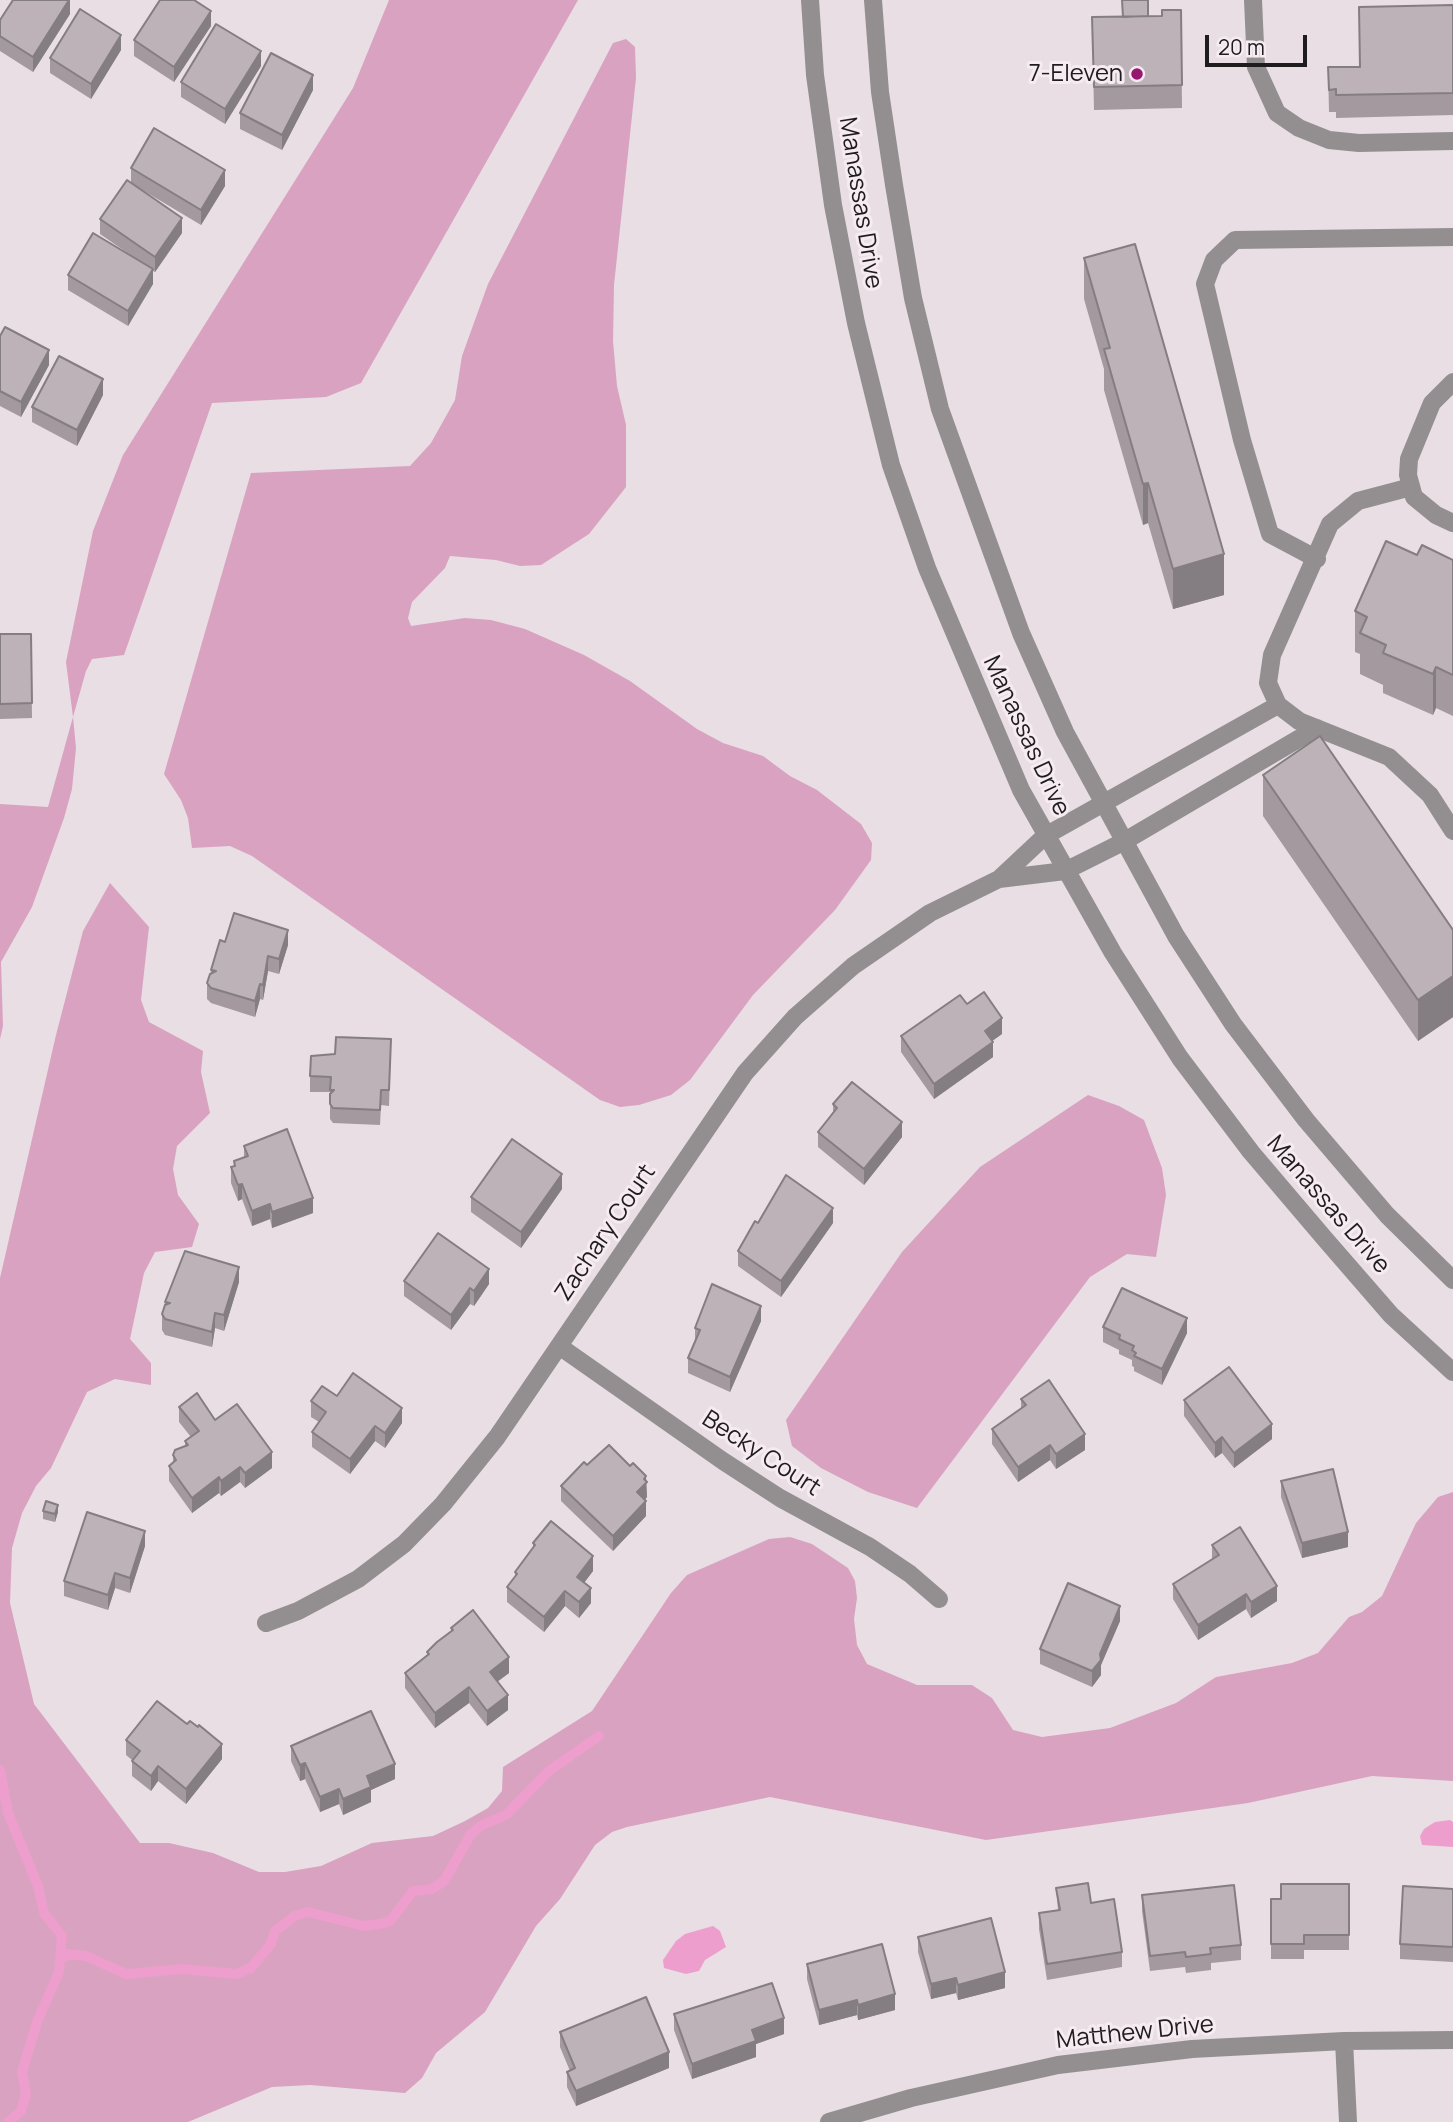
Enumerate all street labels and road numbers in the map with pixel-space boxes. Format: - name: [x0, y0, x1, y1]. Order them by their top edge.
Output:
- street label: Manassas Drive: [832, 115, 888, 291]
- street label: Manassas Drive: [976, 651, 1076, 821]
- street label: Manassas Drive: [1260, 1130, 1396, 1280]
- street label: Zachary Court: [550, 1159, 662, 1307]
- street label: Becky Court: [696, 1405, 826, 1503]
- street label: Matthew Drive: [1055, 2010, 1215, 2056]

